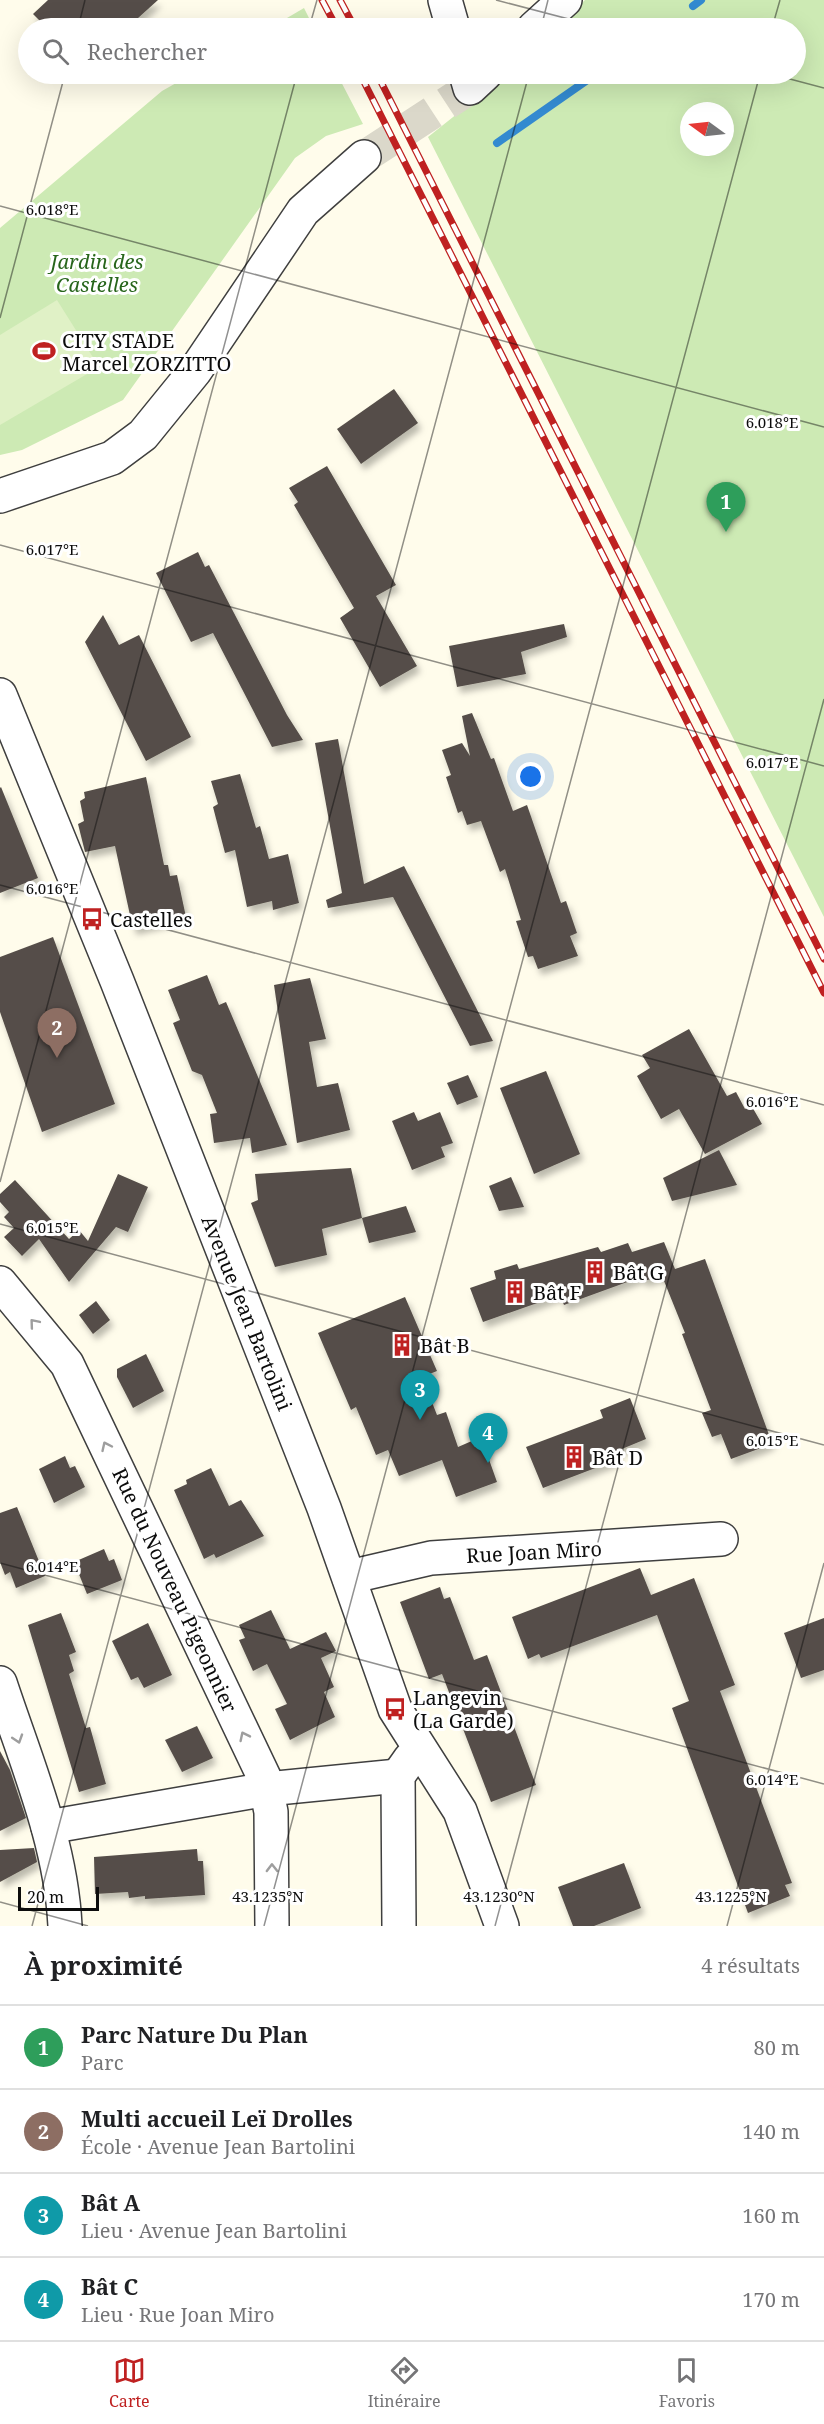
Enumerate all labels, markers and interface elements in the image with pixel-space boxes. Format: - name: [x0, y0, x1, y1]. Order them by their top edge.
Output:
- search box: [18, 18, 806, 84]
- icon: search: [39, 35, 72, 68]
- text: Rechercher: [87, 36, 207, 66]
- north arrow: [680, 102, 734, 156]
- text: 6.018°E: [26, 199, 78, 219]
- park label: Jardin des Castelles: [46, 248, 144, 298]
- place label: CITY STADE Marcel ZORZITTO: [62, 327, 231, 377]
- sports icon: CITY STADE Marcel ZORZITTO: [31, 338, 57, 364]
- text: 6.018°E: [746, 412, 798, 432]
- pin: 1: [706, 482, 746, 532]
- text: 6.017°E: [26, 539, 78, 559]
- text: 6.017°E: [746, 752, 798, 772]
- your location: [516, 762, 545, 791]
- text: 6.016°E: [26, 878, 78, 898]
- bus stop icon: Castelles: [79, 906, 105, 932]
- place label: Castelles: [110, 906, 192, 933]
- pin: 2: [38, 1008, 76, 1058]
- text: 6.016°E: [746, 1091, 798, 1111]
- street label: Avenue Jean Bartolini: [196, 1211, 299, 1415]
- text: 6.015°E: [26, 1217, 78, 1237]
- building icon: Bât G: [582, 1259, 608, 1285]
- place label: Bât G: [613, 1259, 664, 1286]
- building icon: Bât F: [502, 1279, 528, 1305]
- place label: Bât F: [533, 1279, 581, 1306]
- one-way arrow: [30, 1319, 41, 1330]
- building icon: Bât B: [389, 1332, 415, 1358]
- place label: Bât B: [420, 1332, 470, 1359]
- pin: 3: [400, 1370, 440, 1420]
- pin: 4: [468, 1414, 508, 1463]
- text: 6.015°E: [746, 1430, 798, 1450]
- one-way arrow: [102, 1441, 114, 1452]
- building icon: Bât D: [561, 1444, 587, 1470]
- place label: Bât D: [592, 1444, 643, 1471]
- street label: Rue du Nouveau Pigeonnier: [106, 1463, 244, 1717]
- street label: Rue Joan Miro: [465, 1535, 603, 1569]
- text: 6.014°E: [26, 1556, 78, 1576]
- place label: Langevin (La Garde): [413, 1684, 514, 1734]
- bus stop icon: Langevin (La Garde): [382, 1696, 408, 1722]
- one-way arrow: [240, 1731, 252, 1742]
- one-way arrow: [11, 1733, 24, 1743]
- text: 6.014°E: [746, 1769, 798, 1789]
- one-way arrow: [266, 1863, 278, 1872]
- scale bar: [18, 1884, 99, 1912]
- text: 20 m: [27, 1886, 64, 1908]
- text: 43.1235°N: [232, 1886, 304, 1906]
- text: 43.1230°N: [463, 1886, 535, 1906]
- text: 43.1225°N: [695, 1886, 767, 1906]
- text: À proximité: [24, 1947, 183, 1983]
- text: 4 résultats: [701, 1952, 800, 1979]
- text: Parc Nature Du Plan: [81, 2019, 308, 2049]
- text: 1: [38, 2034, 49, 2061]
- text: 80 m: [754, 2034, 800, 2061]
- text: Parc: [81, 2049, 124, 2076]
- text: Multi accueil Leï Drolles: [81, 2103, 353, 2133]
- text: 2: [38, 2118, 49, 2145]
- text: 140 m: [742, 2118, 800, 2145]
- text: École · Avenue Jean Bartolini: [81, 2133, 355, 2160]
- text: Bât A: [81, 2187, 140, 2217]
- text: 3: [38, 2202, 49, 2229]
- text: 160 m: [742, 2202, 800, 2229]
- text: Lieu · Avenue Jean Bartolini: [81, 2217, 347, 2244]
- text: Bât C: [81, 2271, 138, 2301]
- text: 4: [38, 2286, 49, 2313]
- text: 170 m: [742, 2286, 800, 2313]
- text: Lieu · Rue Joan Miro: [81, 2301, 275, 2328]
- tab: Carte: [109, 2354, 150, 2412]
- tab: Itinéraire: [368, 2354, 441, 2412]
- tab: Favoris: [659, 2354, 715, 2412]

